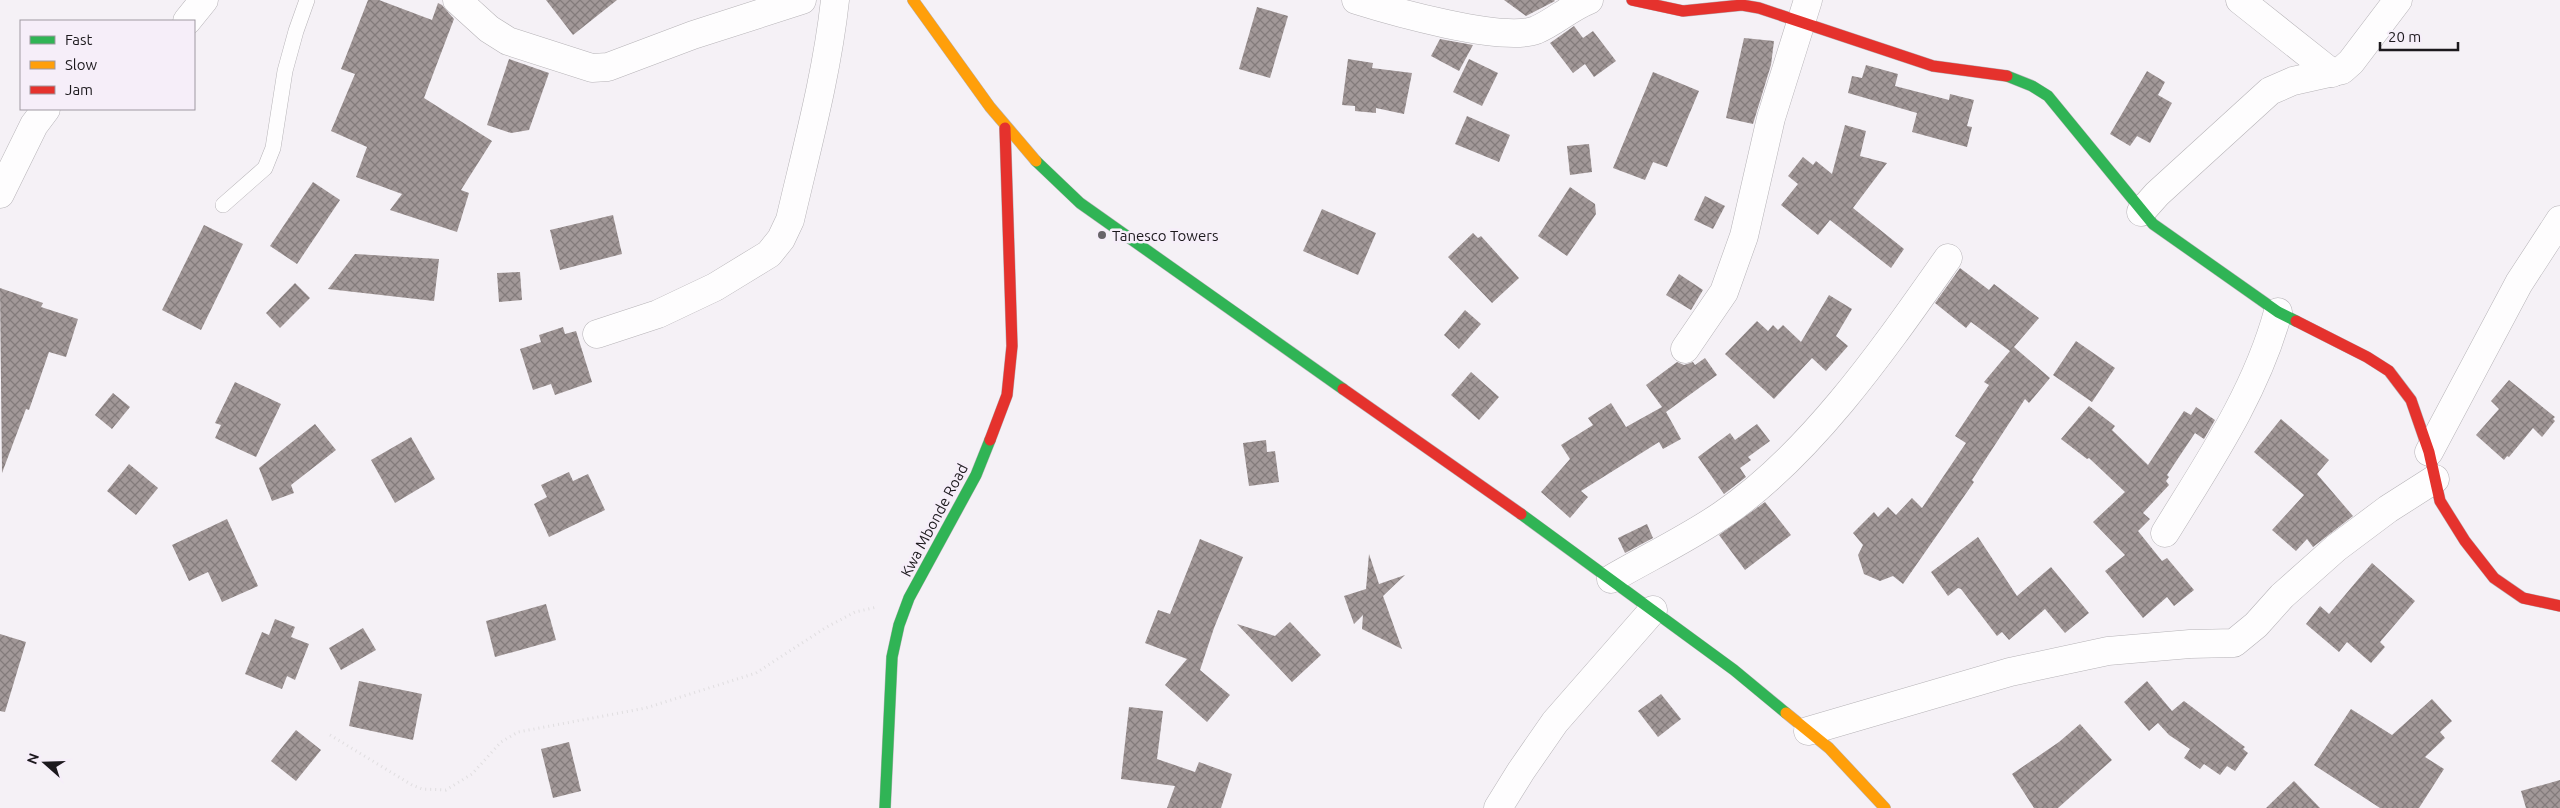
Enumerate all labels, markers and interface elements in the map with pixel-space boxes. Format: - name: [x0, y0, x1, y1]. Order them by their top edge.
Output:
- legend: [20, 20, 195, 110]
- scale bar: [2380, 20, 2458, 52]
- text: 20 m: [2388, 28, 2421, 45]
- text: Fast: [65, 31, 93, 48]
- text: Slow: [65, 56, 98, 73]
- text: Jam: [65, 81, 93, 98]
- place label: Tanesco Towers: [1112, 227, 1218, 244]
- marker: Tanesco Towers: [1096, 229, 1108, 241]
- street label: Kwa Mbonde Road: [897, 461, 971, 579]
- north arrow: [20, 738, 70, 788]
- text: N: [23, 751, 42, 766]

